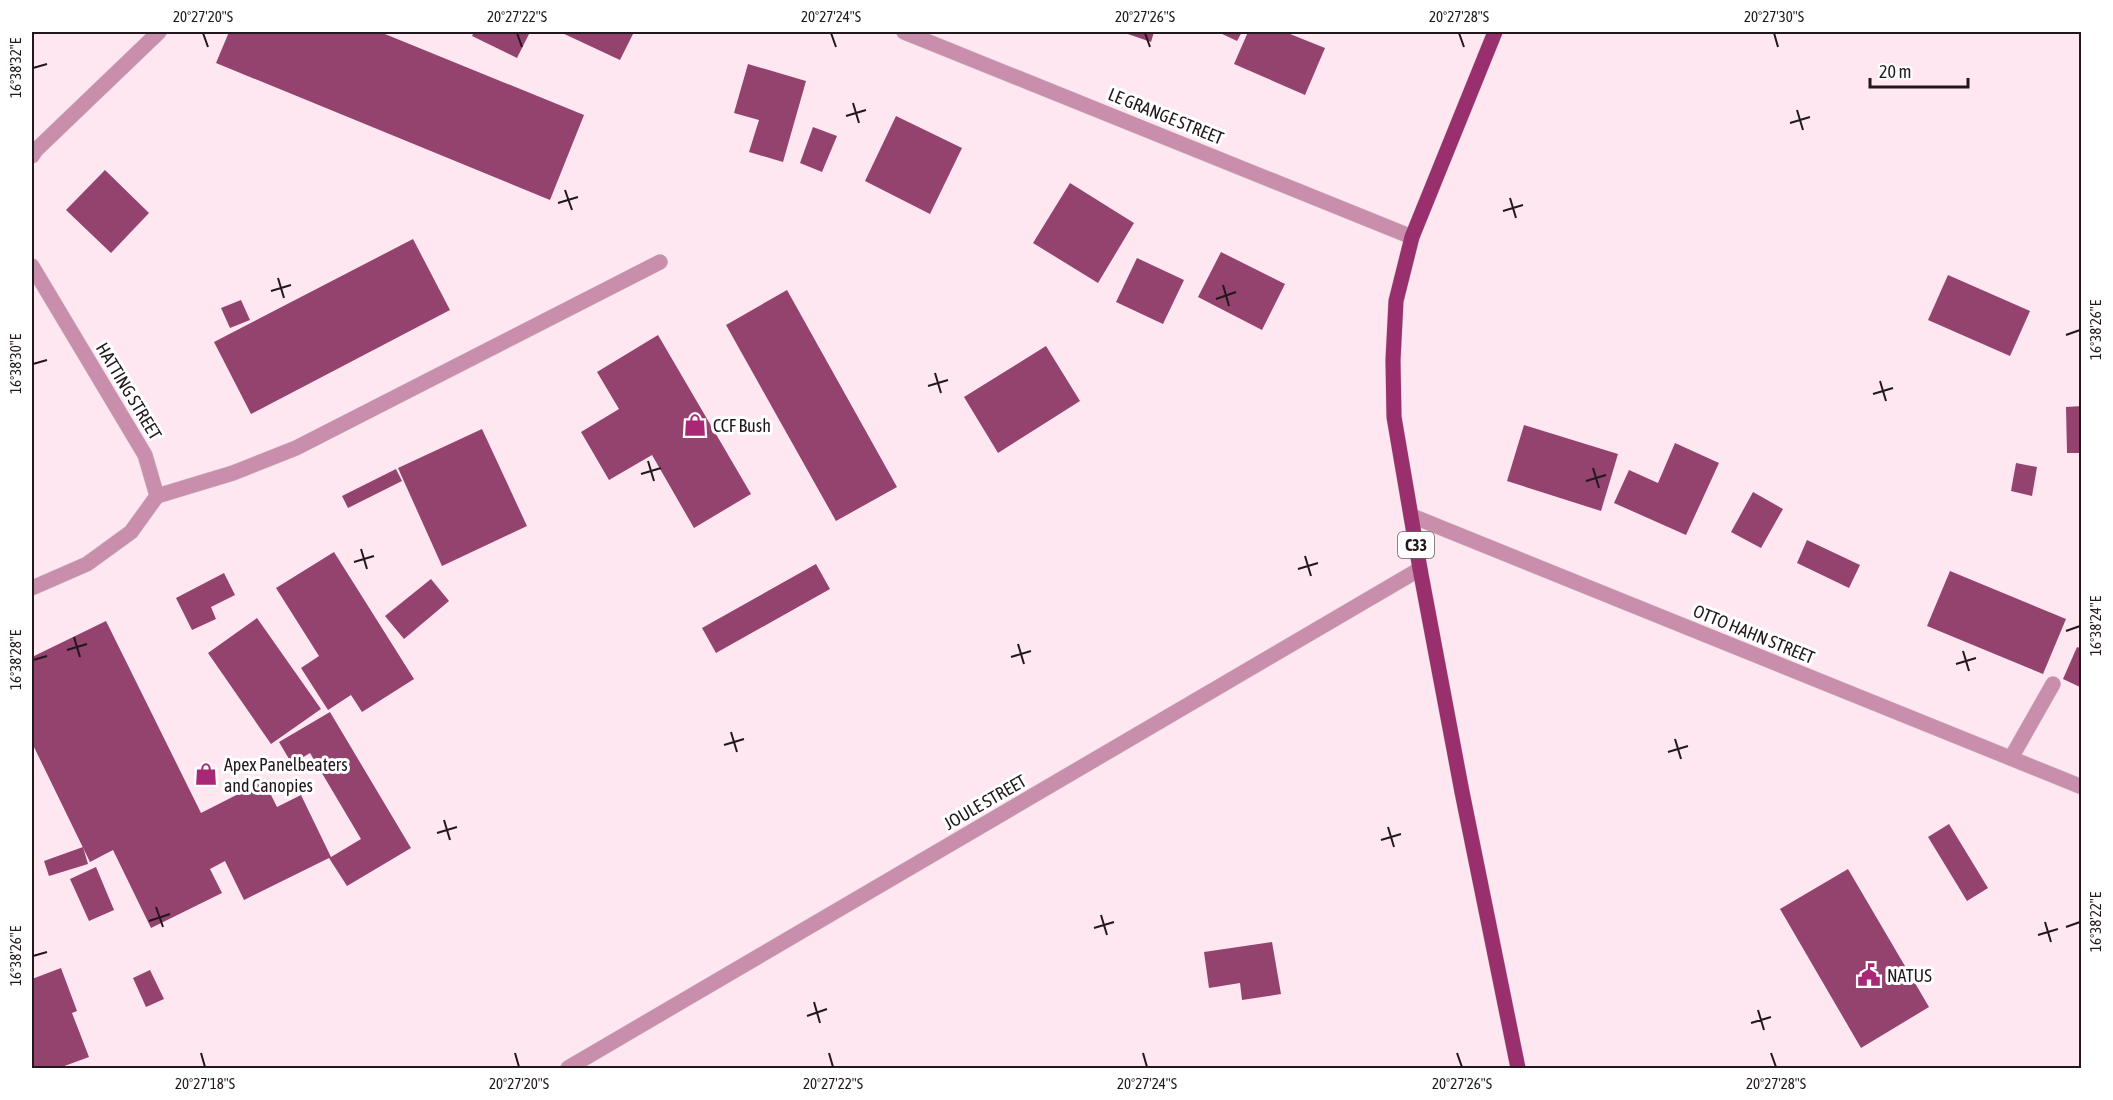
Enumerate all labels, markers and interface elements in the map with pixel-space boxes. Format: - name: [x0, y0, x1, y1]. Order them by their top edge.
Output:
- text: 20°27'20"S: [173, 8, 233, 25]
- text: 20°27'22"S: [487, 8, 547, 25]
- text: 20°27'24"S: [801, 8, 861, 25]
- text: 20°27'26"S: [1115, 8, 1175, 25]
- text: 20°27'28"S: [1429, 8, 1489, 25]
- text: 20°27'30"S: [1744, 8, 1804, 25]
- text: 16°38'32"E: [7, 37, 24, 98]
- scale bar: [1870, 51, 1968, 89]
- text: 20 m: [1879, 61, 1911, 82]
- street label: LE GRANGE STREET: [1105, 83, 1227, 149]
- text: 16°38'26"E: [2087, 299, 2104, 360]
- text: 16°38'30"E: [7, 333, 24, 394]
- street label: HATTING STREET: [92, 339, 166, 443]
- shop icon: CCF Bush: [682, 412, 708, 438]
- place label: CCF Bush: [713, 415, 771, 436]
- road number: C33: [1398, 532, 1434, 558]
- text: 16°38'24"E: [2087, 595, 2104, 656]
- street label: OTTO HAHN STREET: [1690, 600, 1818, 668]
- text: 16°38'28"E: [7, 629, 24, 690]
- place label: Apex Panelbeaters and Canopies: [224, 754, 348, 796]
- shop icon: Apex Panelbeaters and Canopies: [193, 761, 219, 787]
- street label: JOULE STREET: [940, 770, 1030, 834]
- text: 16°38'22"E: [2087, 891, 2104, 952]
- text: 16°38'26"E: [7, 925, 24, 986]
- public building icon: NATUS: [1856, 962, 1882, 988]
- place label: NATUS: [1887, 965, 1932, 986]
- text: 20°27'18"S: [175, 1075, 235, 1092]
- text: 20°27'20"S: [489, 1075, 549, 1092]
- text: 20°27'22"S: [803, 1075, 863, 1092]
- text: 20°27'24"S: [1117, 1075, 1177, 1092]
- text: 20°27'26"S: [1432, 1075, 1492, 1092]
- text: 20°27'28"S: [1746, 1075, 1806, 1092]

